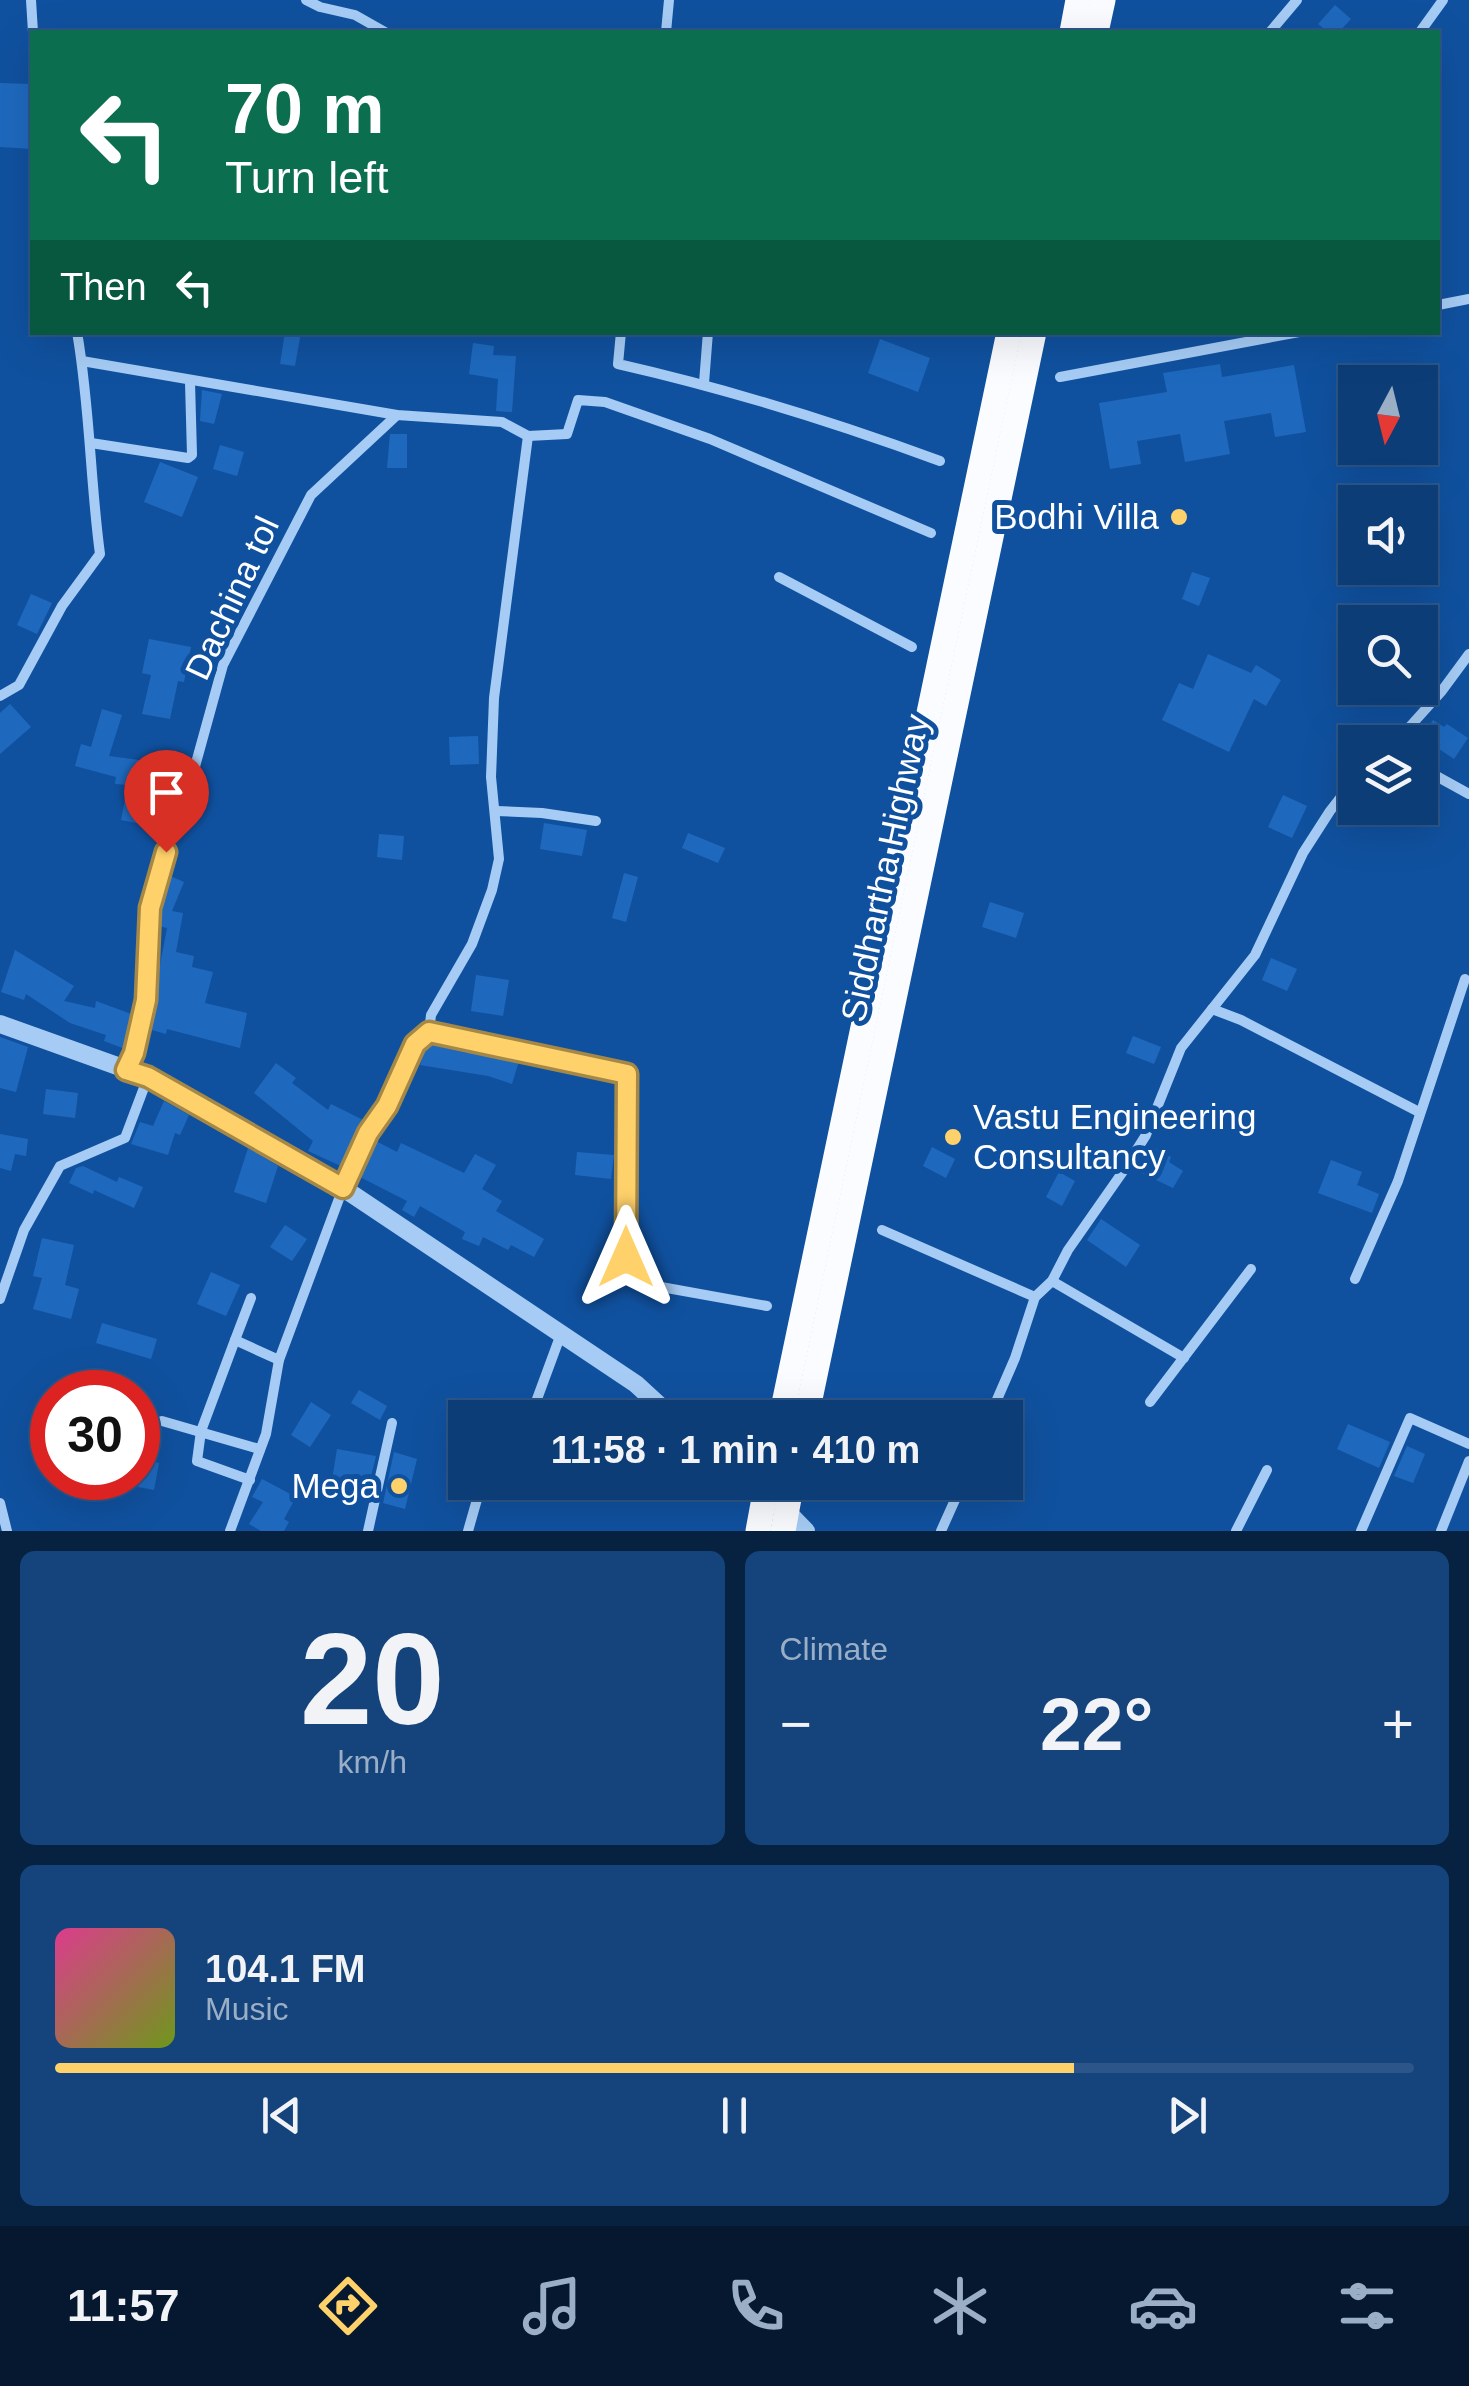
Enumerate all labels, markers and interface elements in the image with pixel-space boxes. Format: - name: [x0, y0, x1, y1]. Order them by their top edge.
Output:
- icon: left: [60, 70, 190, 200]
- text: 70 m: [225, 70, 385, 148]
- text: Turn left: [225, 152, 388, 203]
- icon: left: [167, 260, 222, 315]
- text: Then: [60, 266, 147, 308]
- north arrow: [1338, 365, 1438, 465]
- map controls: [1338, 365, 1438, 825]
- button: sound: [1338, 485, 1438, 585]
- place label: Bodhi Villa: [994, 497, 1160, 536]
- marker: Bodhi Villa: [1168, 506, 1190, 528]
- street label: Dachina tol: [177, 510, 286, 685]
- button: search: [1338, 605, 1438, 705]
- street label: Siddhartha Highway: [833, 710, 936, 1025]
- button: layers: [1338, 725, 1438, 825]
- pin: [124, 750, 209, 853]
- icon: arrive: [139, 765, 194, 820]
- place label: Vastu Engineering Consultancy: [973, 1097, 1256, 1176]
- marker: Vastu Engineering Consultancy: [942, 1126, 964, 1148]
- position arrow: [574, 1205, 678, 1309]
- speed limit sign: 30: [30, 1370, 160, 1500]
- text: 11:58 · 1 min · 410 m: [551, 1429, 920, 1471]
- place label: Mega: [291, 1466, 380, 1505]
- marker: Mega: [388, 1475, 410, 1497]
- text: 20: [300, 1606, 445, 1752]
- text: Climate: [780, 1631, 888, 1667]
- text: 22°: [1040, 1682, 1153, 1766]
- text: −: [780, 1693, 812, 1755]
- text: +: [1382, 1693, 1414, 1755]
- text: km/h: [338, 1744, 407, 1780]
- text: 104.1 FM: [205, 1948, 366, 1990]
- text: Music: [205, 1991, 289, 2027]
- icon: previous: [254, 2088, 309, 2143]
- icon: pause: [707, 2088, 762, 2143]
- icon: next: [1160, 2088, 1215, 2143]
- icon: directions: [313, 2271, 383, 2341]
- icon: music: [517, 2271, 587, 2341]
- icon: phone: [721, 2271, 791, 2341]
- icon: climate: [925, 2271, 995, 2341]
- icon: car: [1128, 2271, 1198, 2341]
- icon: filters: [1332, 2271, 1402, 2341]
- text: 11:57: [67, 2280, 180, 2331]

